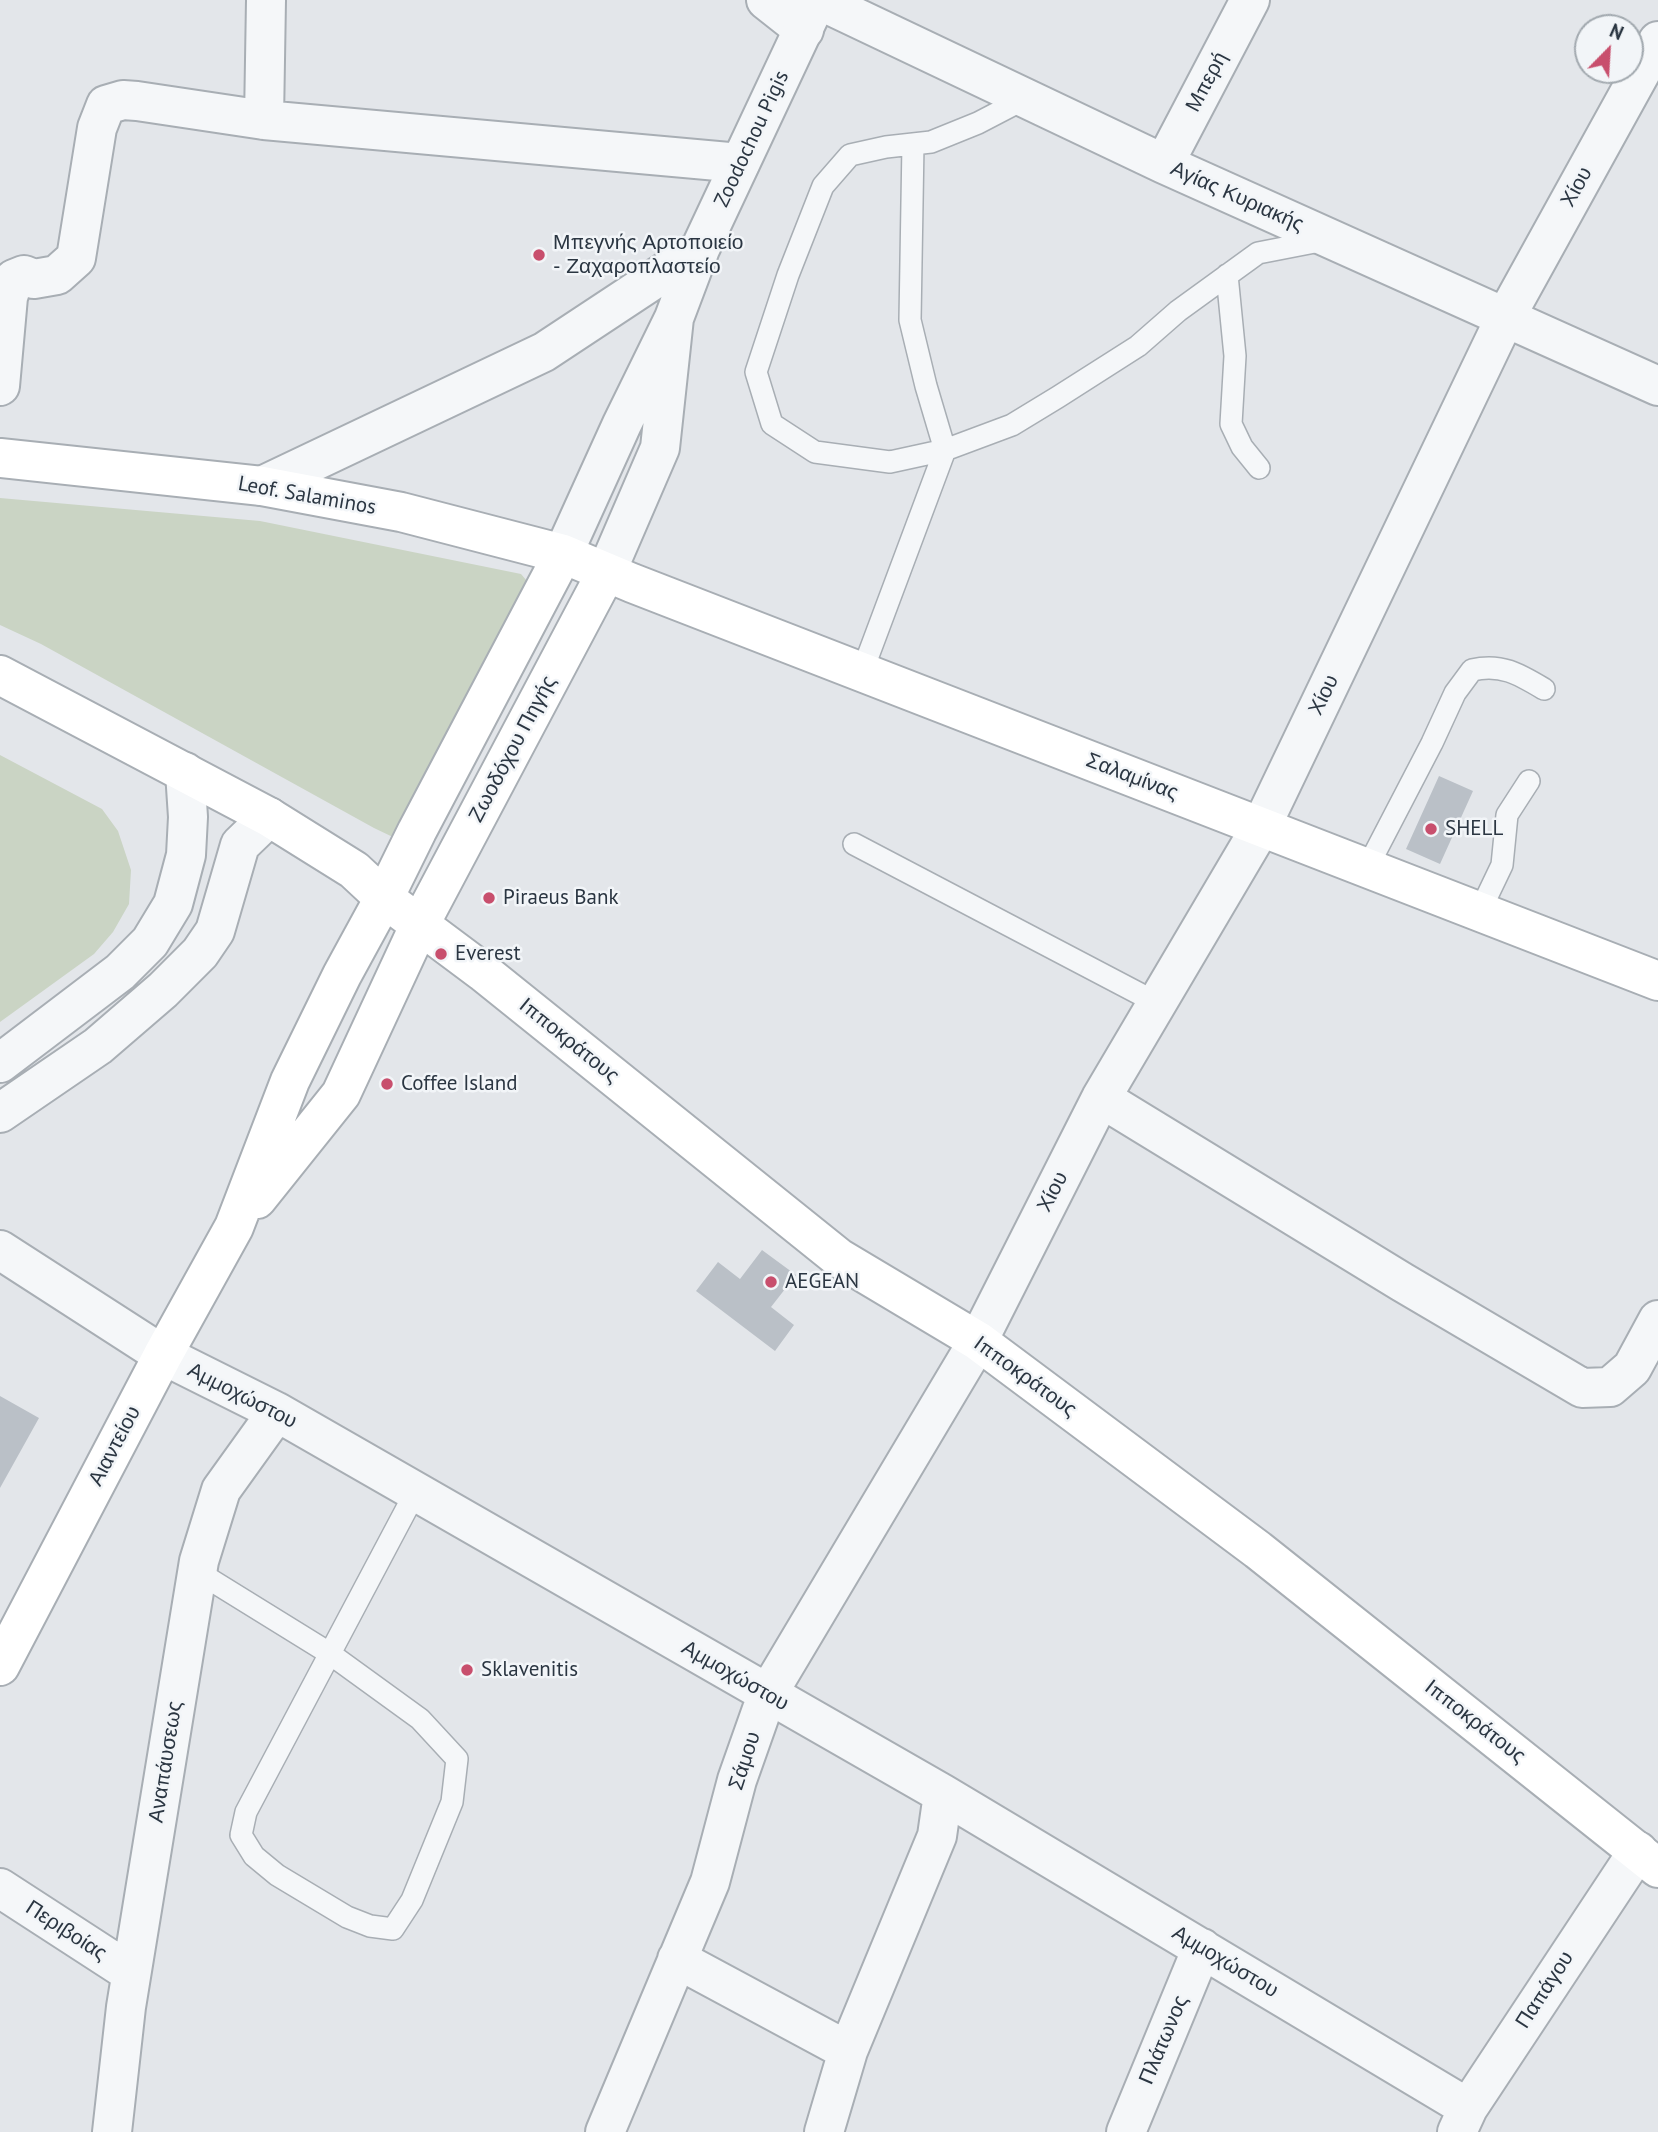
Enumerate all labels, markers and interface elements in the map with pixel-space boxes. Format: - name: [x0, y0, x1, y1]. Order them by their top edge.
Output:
- north arrow: [1574, 14, 1644, 84]
- text: N: [1606, 18, 1627, 45]
- street label: Μπερή: [1181, 48, 1233, 116]
- street label: Zoodochou Pigis: [709, 67, 795, 211]
- street label: Αγίας Κυριακής: [1166, 156, 1308, 238]
- street label: Χίου: [1556, 163, 1598, 211]
- place label: Μπεγνής Αρτοποιείο - Ζαχαροπλαστείο: [553, 230, 744, 280]
- marker: Μπεγνής Αρτοποιείο - Ζαχαροπλαστείο: [531, 247, 547, 263]
- street label: Leof. Salaminos: [236, 471, 378, 521]
- street label: Χίου: [1304, 671, 1344, 719]
- street label: Ζωοδόχου Πηγής: [464, 672, 562, 826]
- street label: Σαλαμίνας: [1082, 748, 1182, 806]
- place label: SHELL: [1445, 816, 1503, 842]
- marker: SHELL: [1423, 821, 1439, 837]
- place label: Piraeus Bank: [503, 885, 619, 911]
- marker: Piraeus Bank: [481, 890, 497, 906]
- place label: Everest: [455, 941, 521, 967]
- marker: Everest: [433, 946, 449, 962]
- street label: Ιπποκράτους: [514, 993, 624, 1089]
- place label: Coffee Island: [401, 1071, 517, 1097]
- marker: Coffee Island: [379, 1076, 395, 1092]
- street label: Χίου: [1032, 1168, 1074, 1216]
- place label: AEGEAN: [785, 1269, 859, 1295]
- marker: AEGEAN: [763, 1274, 779, 1290]
- street label: Ιπποκράτους: [969, 1331, 1081, 1423]
- street label: Αμμοχώστου: [183, 1358, 301, 1434]
- street label: Αιαντείου: [83, 1402, 147, 1490]
- street label: Αμμοχώστου: [677, 1635, 793, 1717]
- place label: Sklavenitis: [481, 1657, 578, 1683]
- marker: Sklavenitis: [459, 1662, 475, 1678]
- street label: Ιπποκράτους: [1419, 1675, 1531, 1769]
- street label: Αναπάυσεως: [144, 1699, 188, 1825]
- street label: Σάμου: [724, 1729, 766, 1793]
- street label: Περιβοίας: [21, 1895, 111, 1967]
- street label: Αμμοχώστου: [1167, 1920, 1283, 2004]
- street label: Παπάγου: [1511, 1947, 1579, 2033]
- street label: Πλάτωνος: [1134, 1992, 1194, 2088]

